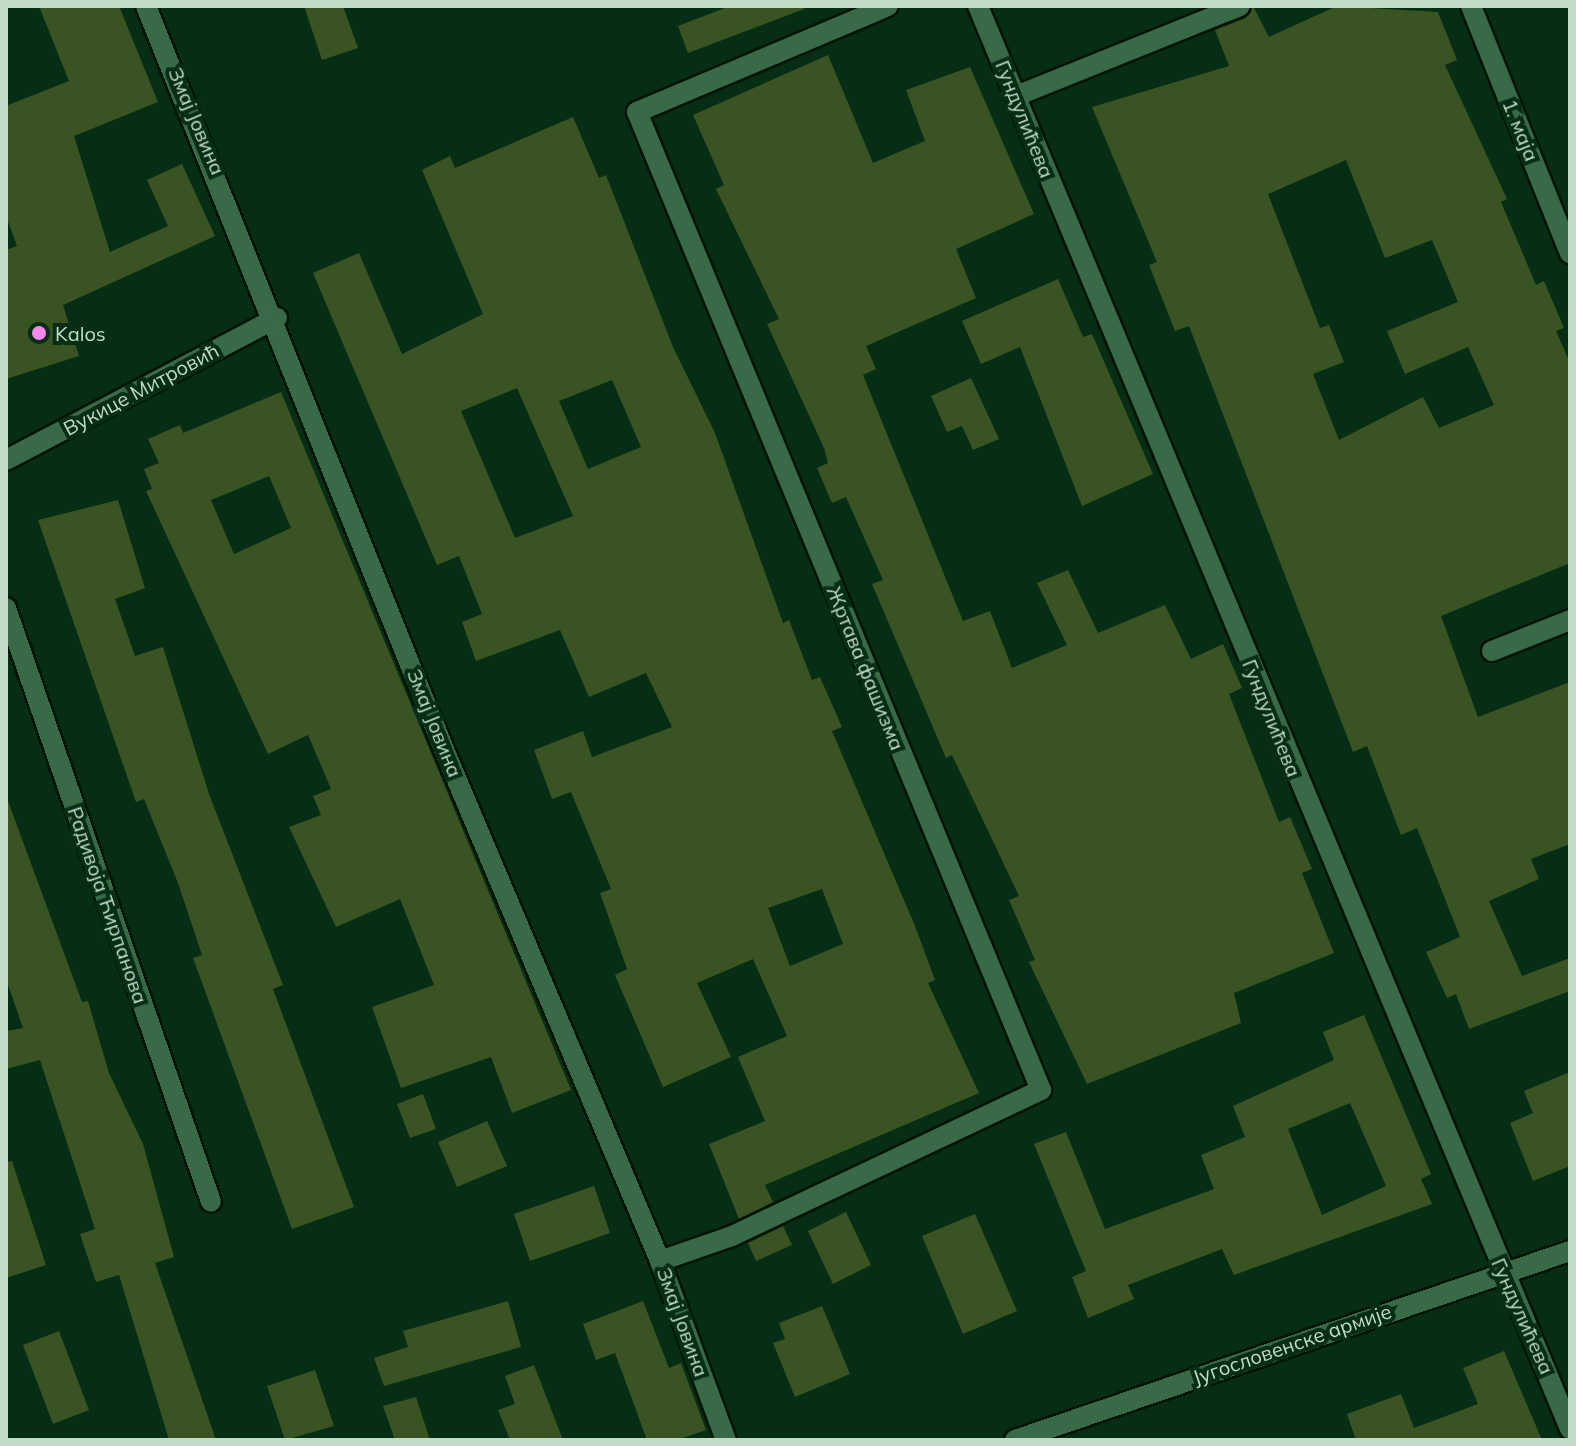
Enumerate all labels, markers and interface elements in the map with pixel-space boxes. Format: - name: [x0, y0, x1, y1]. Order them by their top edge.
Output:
- street label: Гундулићева: [991, 57, 1059, 181]
- street label: Змај Јовина: [164, 64, 230, 178]
- street label: 1. маја: [1498, 96, 1544, 164]
- place label: Kalos: [55, 321, 106, 345]
- marker: Kalos: [30, 324, 48, 342]
- street label: Вукице Митровић: [59, 338, 223, 440]
- street label: Жртава фашизма: [822, 583, 910, 753]
- street label: Гундулићева: [1238, 656, 1306, 780]
- street label: Змај Јовина: [402, 666, 468, 780]
- street label: Радивоја Ћирпанова: [63, 803, 153, 1007]
- street label: Гундулићева: [1487, 1254, 1559, 1378]
- street label: Змај Јовина: [652, 1264, 714, 1380]
- street label: Југословенске армије: [1190, 1299, 1394, 1389]

